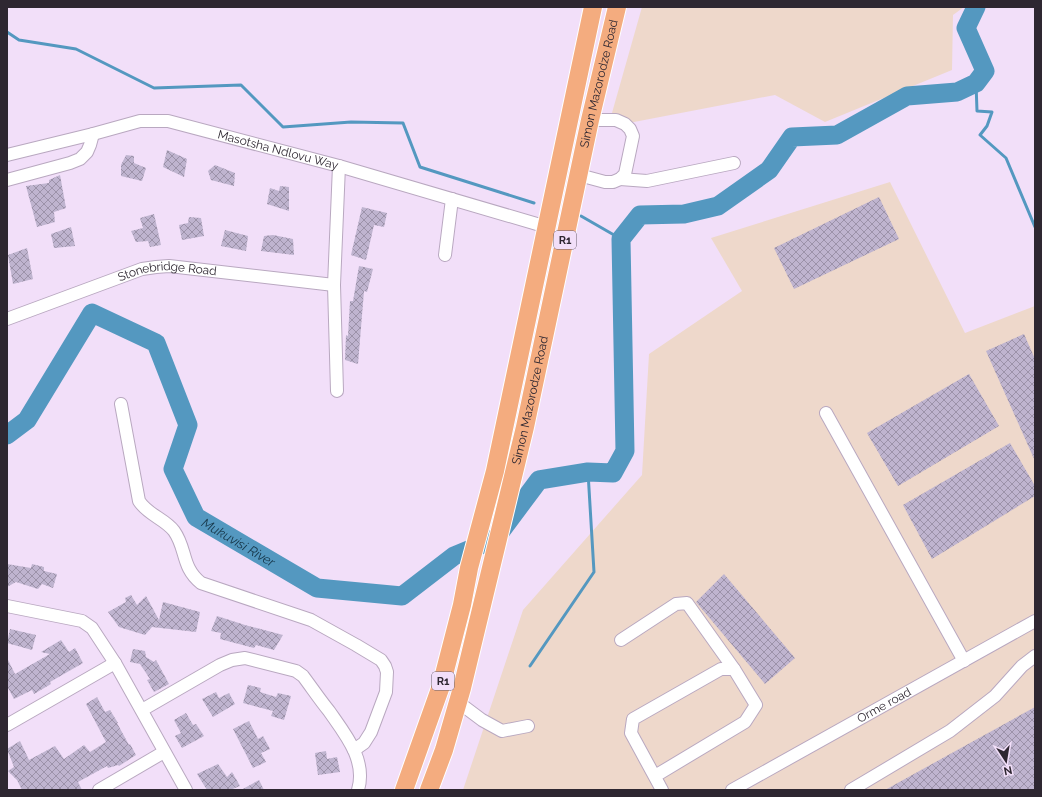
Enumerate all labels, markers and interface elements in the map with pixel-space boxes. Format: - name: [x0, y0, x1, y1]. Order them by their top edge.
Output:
- street label: Simon Mazorodze Road: [577, 18, 621, 149]
- street label: Masotsha Ndlovu Way: [216, 127, 340, 173]
- road number: R1: [554, 231, 576, 249]
- street label: Stonebridge Road: [116, 259, 218, 284]
- street label: Simon Mazorodze Road: [509, 335, 551, 466]
- water label: Mukuvisi River: [199, 515, 278, 570]
- road number: R1: [432, 672, 454, 690]
- street label: Orme road: [855, 685, 913, 726]
- north arrow: [986, 741, 1026, 781]
- text: N: [1003, 763, 1013, 778]

